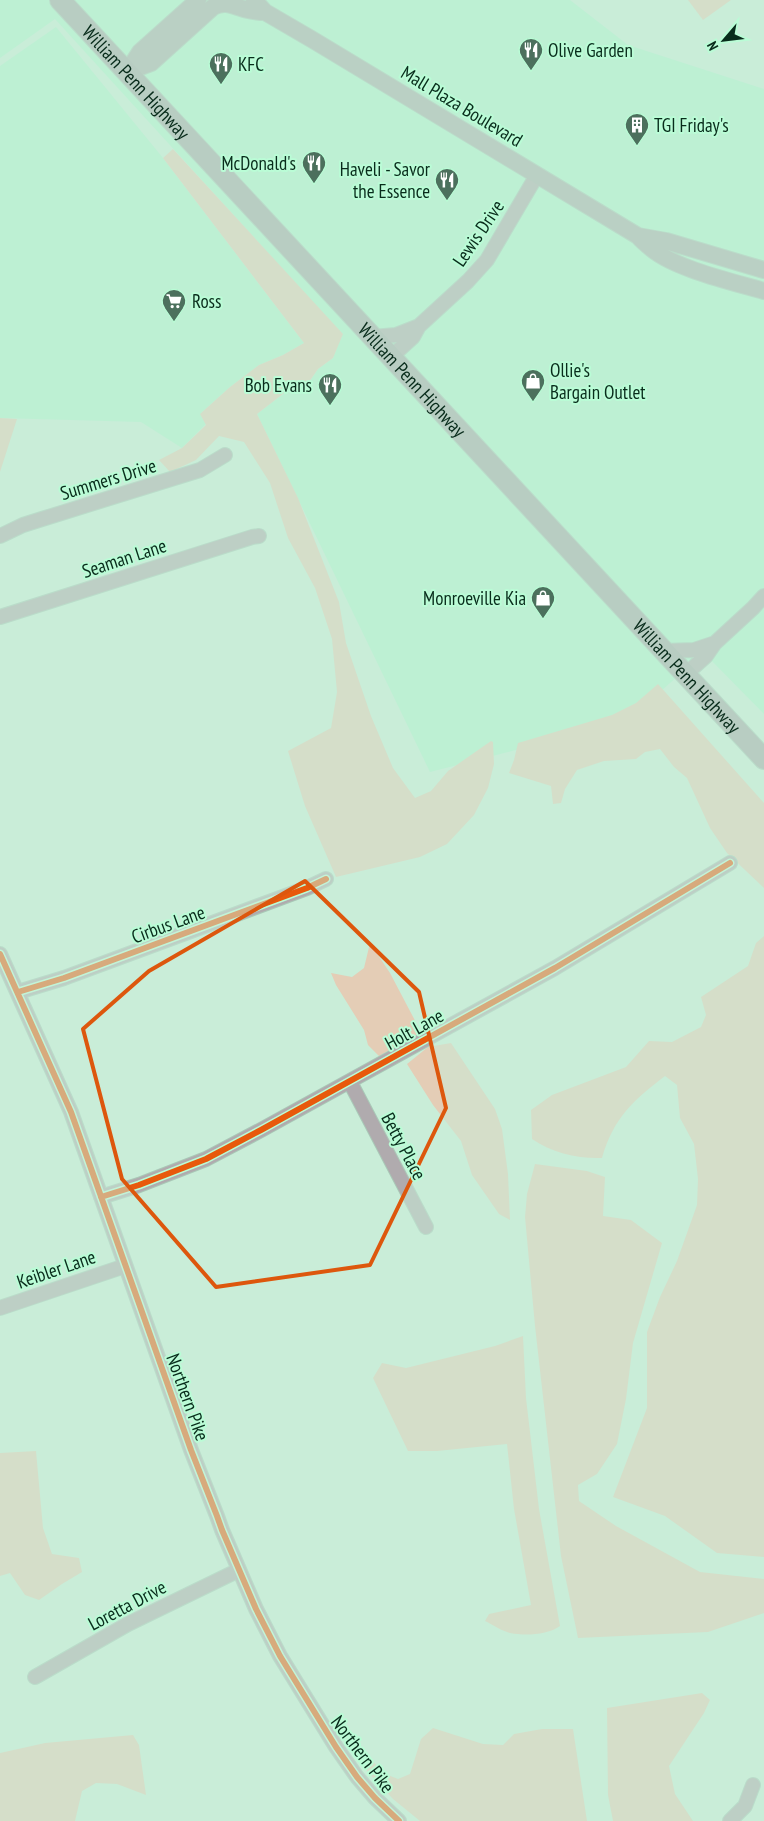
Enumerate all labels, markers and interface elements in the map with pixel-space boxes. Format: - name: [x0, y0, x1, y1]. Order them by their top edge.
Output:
- north arrow: [699, 15, 749, 65]
- street label: William Penn Highway: [77, 20, 196, 145]
- restaurant icon: Olive Garden: [518, 37, 544, 71]
- place label: Olive Garden: [548, 38, 633, 62]
- text: N: [703, 39, 722, 54]
- restaurant icon: KFC: [208, 51, 234, 85]
- place label: KFC: [238, 52, 264, 76]
- street label: Mall Plaza Boulevard: [397, 60, 527, 152]
- building icon: TGI Friday's: [624, 112, 650, 146]
- place label: TGI Friday's: [654, 113, 729, 137]
- restaurant icon: McDonald's: [301, 150, 327, 184]
- place label: McDonald's: [221, 151, 296, 175]
- place label: Haveli - Savor the Essence: [340, 157, 431, 203]
- restaurant icon: Haveli - Savor the Essence: [434, 167, 460, 201]
- street label: Lewis Drive: [447, 195, 509, 271]
- supermarket icon: Ross: [161, 288, 187, 322]
- place label: Ross: [192, 289, 221, 313]
- street label: William Penn Highway: [353, 318, 472, 443]
- place label: Ollie's Bargain Outlet: [550, 358, 646, 404]
- shop icon: Ollie's Bargain Outlet: [520, 368, 546, 402]
- restaurant icon: Bob Evans: [317, 372, 343, 406]
- place label: Bob Evans: [245, 373, 312, 397]
- street label: Summers Drive: [57, 453, 159, 505]
- street label: Seaman Lane: [79, 533, 169, 583]
- shop icon: Monroeville Kia: [530, 585, 556, 619]
- place label: Monroeville Kia: [423, 586, 526, 610]
- street label: William Penn Highway: [628, 614, 746, 739]
- street label: Cirbus Lane: [128, 900, 208, 948]
- street label: Holt Lane: [380, 1003, 448, 1055]
- street label: Betty Place: [376, 1108, 432, 1184]
- street label: Keibler Lane: [13, 1244, 99, 1294]
- street label: Northern Pike: [161, 1350, 215, 1444]
- street label: Loretta Drive: [84, 1574, 170, 1636]
- street label: Northern Pike: [326, 1711, 400, 1798]

